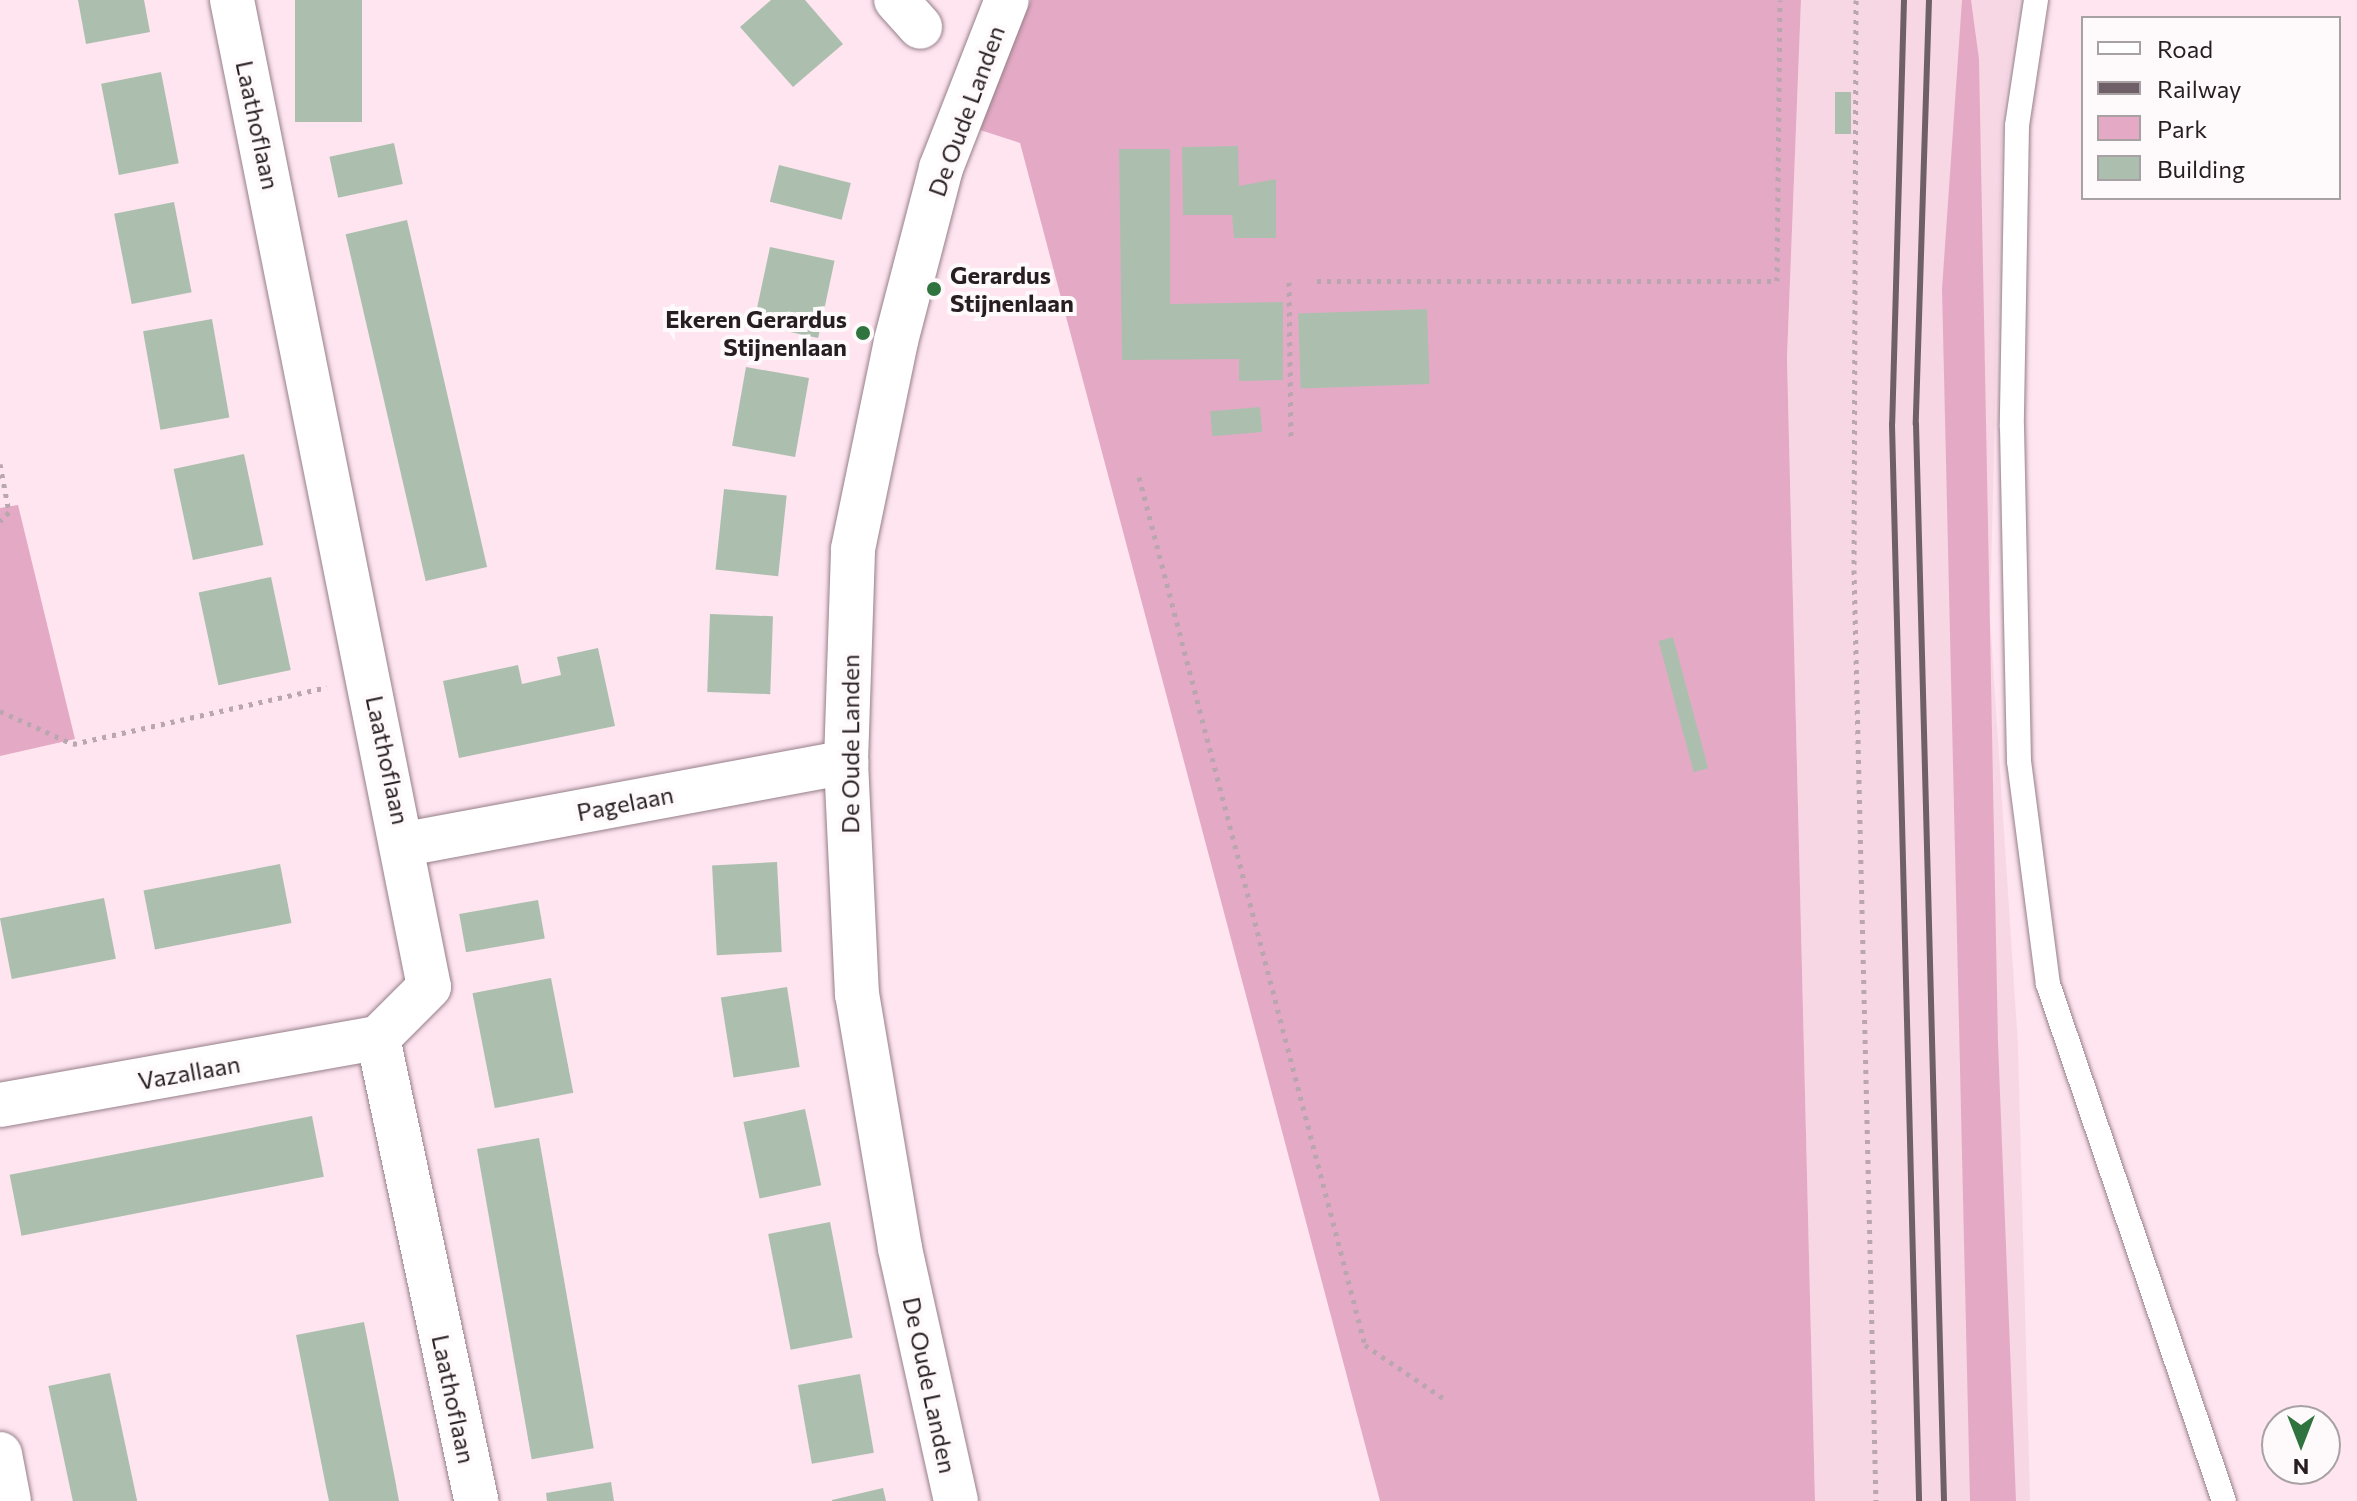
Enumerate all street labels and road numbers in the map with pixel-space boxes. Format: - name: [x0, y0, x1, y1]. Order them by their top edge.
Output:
- street label: De Oude Landen: [922, 22, 1010, 200]
- street label: Laathoflaan: [230, 58, 286, 192]
- street label: De Oude Landen: [836, 654, 864, 834]
- street label: Laathoflaan: [360, 693, 416, 827]
- street label: Pagelaan: [574, 780, 676, 826]
- street label: Vazallaan: [136, 1049, 242, 1095]
- street label: De Oude Landen: [897, 1294, 963, 1476]
- street label: Laathoflaan: [426, 1332, 482, 1466]

